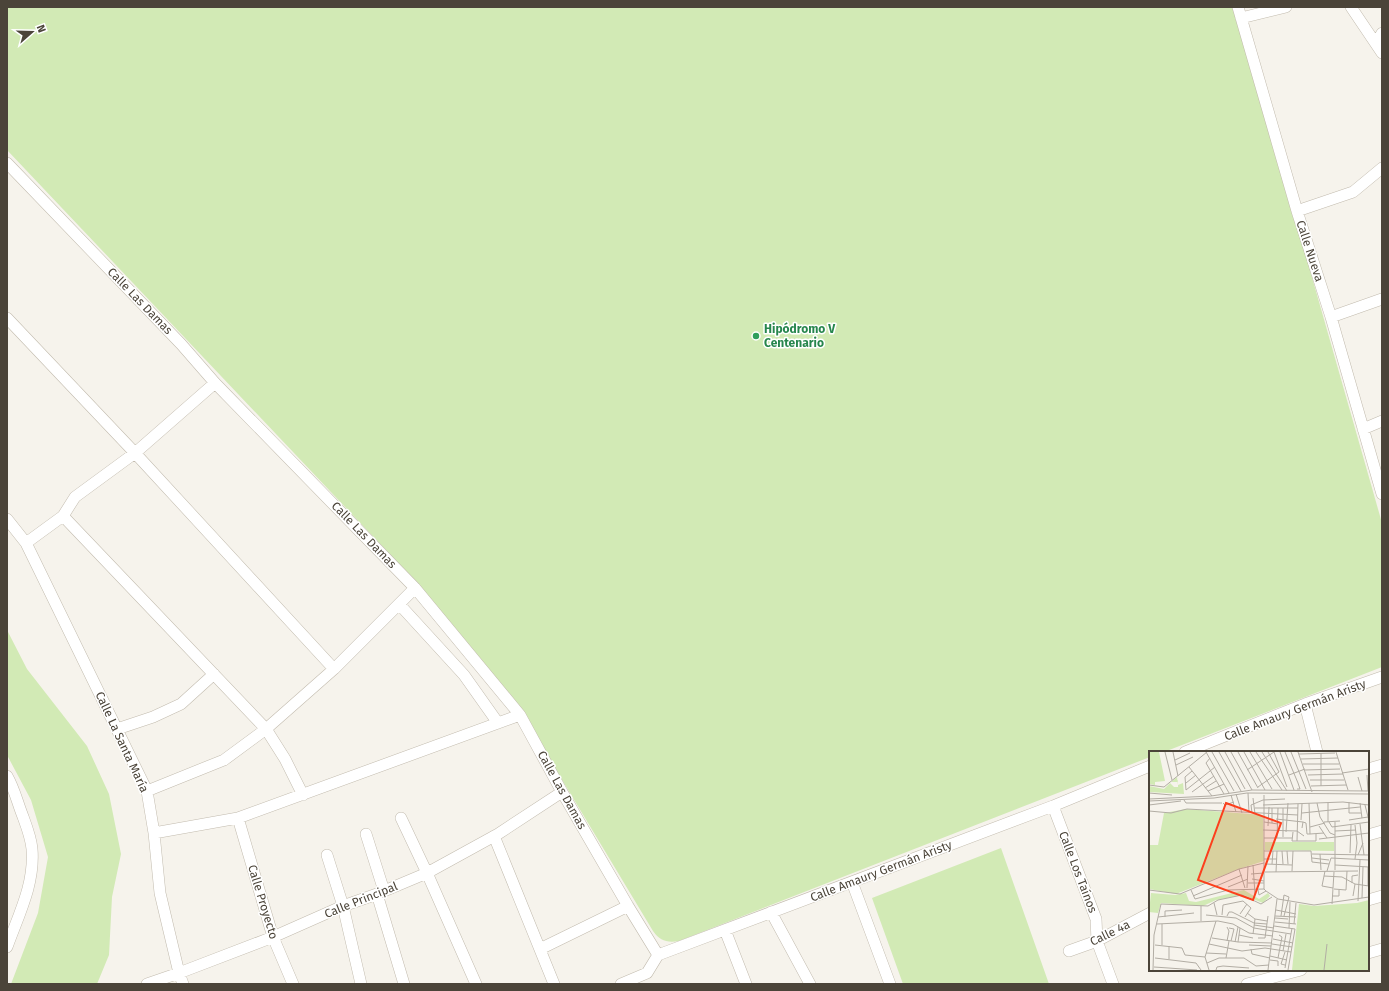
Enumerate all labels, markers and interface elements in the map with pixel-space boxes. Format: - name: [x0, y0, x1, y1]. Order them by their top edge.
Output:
- north arrow: [12, 12, 52, 52]
- text: N: [34, 23, 48, 34]
- street label: Calle Nueva: [1294, 219, 1326, 283]
- street label: Calle Las Damas: [105, 265, 176, 338]
- place label: Hipódromo V Centenario: [764, 322, 836, 350]
- marker: Hipódromo V Centenario: [751, 331, 761, 341]
- street label: Calle Las Damas: [329, 499, 400, 572]
- street label: Calle Amaury Germán Aristy: [1222, 676, 1368, 744]
- street label: Calle La Santa María: [92, 689, 152, 795]
- street label: Calle Las Damas: [535, 748, 589, 832]
- inset map: [1149, 751, 1369, 971]
- street label: Calle Los Taínos: [1056, 829, 1100, 915]
- street label: Calle Amaury Germán Aristy: [808, 837, 954, 905]
- street label: Calle Proyecto: [245, 863, 281, 941]
- street label: Calle Principal: [322, 879, 400, 921]
- street label: Calle 4a: [1088, 917, 1132, 949]

